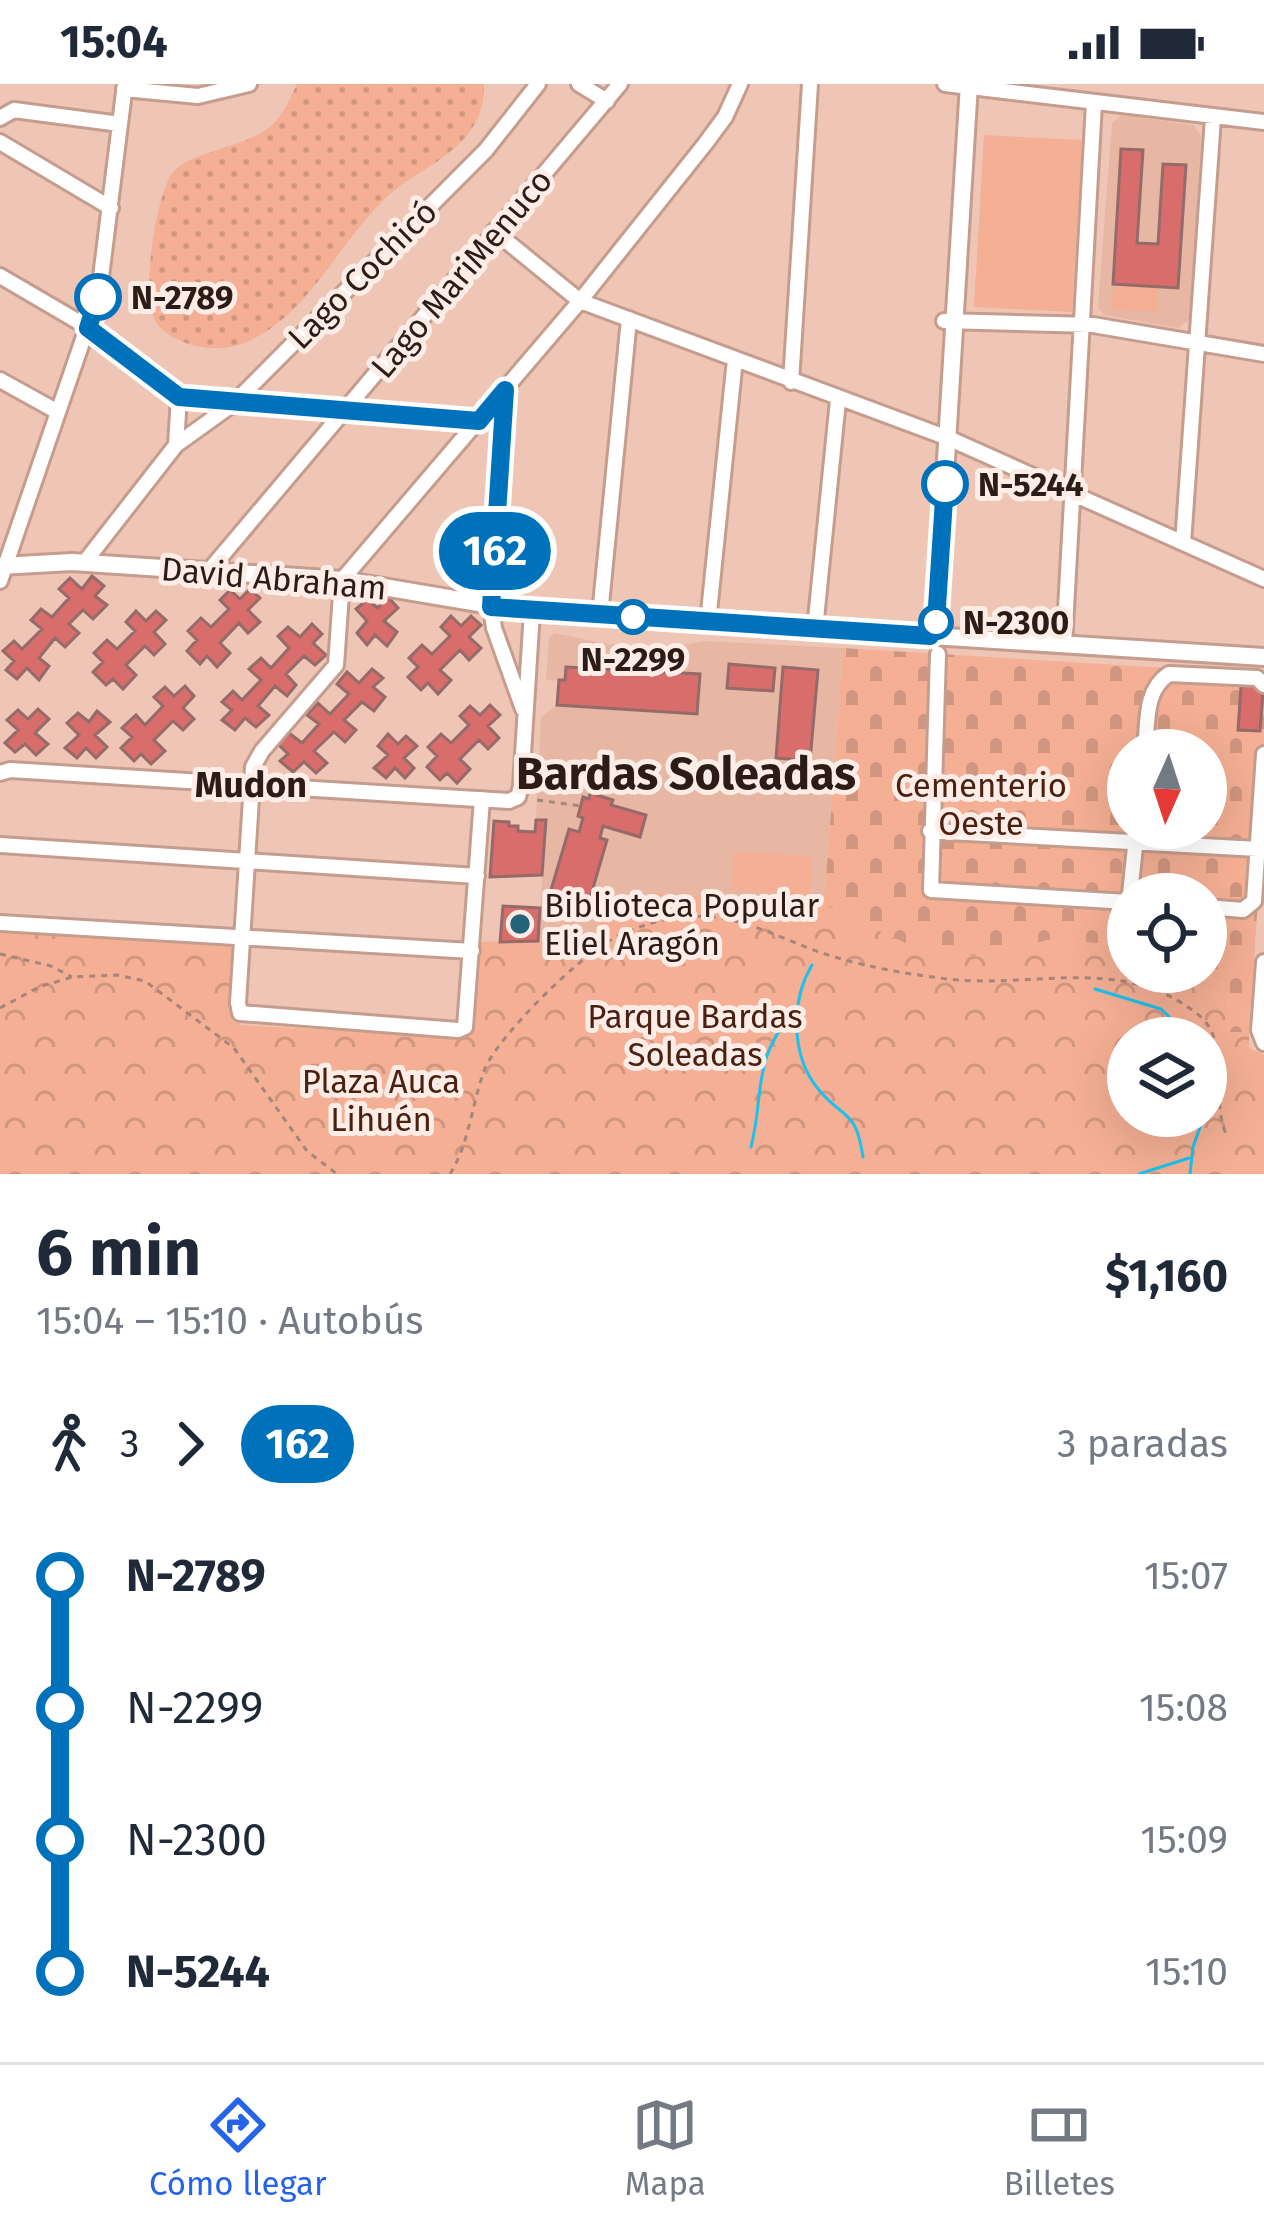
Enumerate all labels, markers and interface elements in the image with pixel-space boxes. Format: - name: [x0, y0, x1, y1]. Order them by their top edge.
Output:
- text: 15:04: [60, 15, 168, 69]
- street label: Lago MariMenuco: [363, 161, 561, 386]
- street label: Lago Cochicó: [280, 192, 446, 358]
- marker: N-2789: [76, 275, 120, 319]
- place label: N-2789: [131, 278, 233, 318]
- marker: N-5244: [923, 462, 967, 506]
- place label: N-5244: [978, 465, 1084, 505]
- line badge: 162: [426, 512, 564, 590]
- text: 162: [463, 526, 527, 576]
- street label: David Abraham: [160, 549, 388, 609]
- marker: N-2299: [617, 601, 649, 633]
- place label: N-2300: [963, 603, 1069, 643]
- marker: N-2300: [920, 606, 952, 638]
- place label: N-2299: [581, 640, 685, 680]
- north arrow: [1107, 729, 1227, 849]
- map controls: [1107, 729, 1227, 1137]
- district label: Bardas Soleadas: [516, 747, 856, 801]
- district label: Mudon: [195, 763, 307, 807]
- park label: Cementerio Oeste: [895, 766, 1067, 844]
- button: locate: [1107, 873, 1227, 993]
- place label: Biblioteca Popular Eliel Aragón: [544, 886, 819, 964]
- marker: Biblioteca Popular Eliel Aragón: [507, 911, 533, 937]
- park label: Parque Bardas Soleadas: [587, 997, 803, 1075]
- button: layers: [1107, 1017, 1227, 1137]
- park label: Plaza Auca Lihuén: [302, 1062, 460, 1140]
- text: 6 min: [36, 1213, 201, 1292]
- text: $1,160: [1105, 1249, 1228, 1303]
- text: 15:04 – 15:10 · Autobús: [36, 1298, 424, 1344]
- icon: walk: [36, 1411, 102, 1477]
- icon: forward: [157, 1411, 223, 1477]
- text: 162: [265, 1419, 330, 1469]
- text: 3: [120, 1421, 139, 1467]
- text: 3 paradas: [1057, 1421, 1228, 1467]
- text: N-2789: [126, 1549, 266, 1603]
- text: 15:07: [1144, 1553, 1228, 1599]
- text: N-2299: [126, 1681, 263, 1735]
- text: 15:08: [1139, 1685, 1228, 1731]
- text: N-2300: [126, 1813, 267, 1867]
- text: 15:09: [1140, 1817, 1228, 1863]
- text: N-5244: [126, 1945, 270, 1999]
- text: 15:10: [1145, 1949, 1228, 1995]
- tab: Cómo llegar: [149, 2092, 327, 2204]
- tab: Mapa: [625, 2092, 706, 2204]
- tab: Billetes: [1004, 2092, 1115, 2204]

